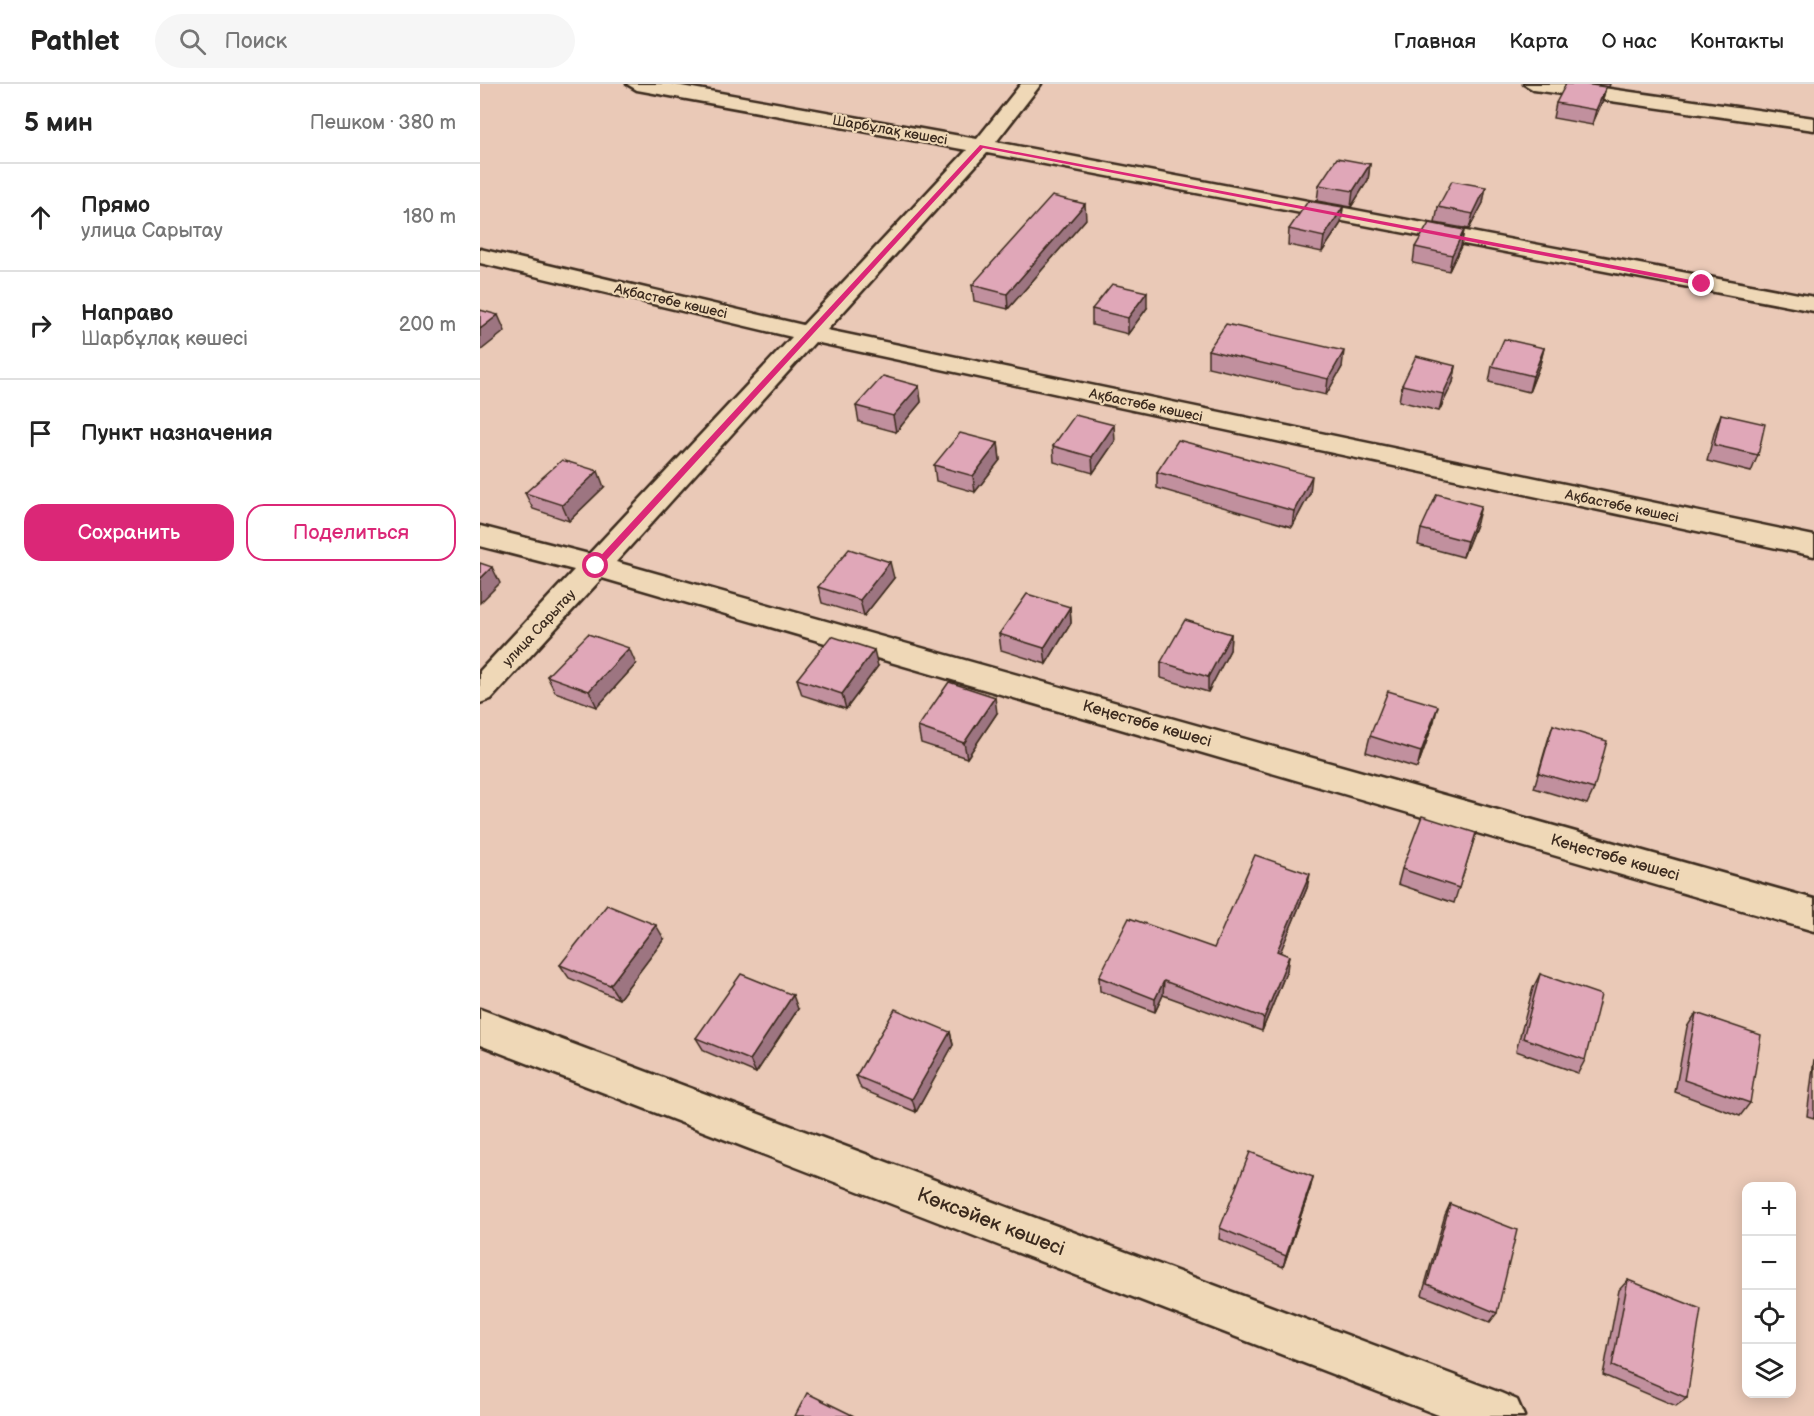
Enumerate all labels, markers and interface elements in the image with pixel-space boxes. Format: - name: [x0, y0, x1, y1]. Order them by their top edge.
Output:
- search box: [155, 14, 575, 68]
- text: Pathlet: [30, 25, 119, 58]
- icon: search: [176, 25, 209, 58]
- text: Поиск: [224, 28, 287, 55]
- text: Главная: [1393, 29, 1476, 54]
- text: Карта: [1509, 29, 1568, 54]
- text: О нас: [1601, 29, 1657, 54]
- text: Контакты: [1690, 29, 1784, 54]
- text: 5 мин: [24, 108, 93, 139]
- text: Пешком · 380 m: [310, 111, 456, 135]
- street label: Шарбұлақ көшесі: [831, 111, 949, 149]
- text: Прямо: [81, 192, 150, 219]
- icon: ahead: [24, 201, 57, 234]
- text: 180 m: [403, 205, 456, 229]
- text: улица Сарытау: [81, 219, 223, 243]
- route end: [1688, 270, 1714, 296]
- street label: Ақбастөбе көшесі: [612, 280, 729, 322]
- text: Направо: [81, 300, 173, 327]
- icon: right: [24, 309, 57, 342]
- text: 200 m: [399, 313, 456, 337]
- text: Шарбұлақ көшесі: [81, 327, 248, 351]
- street label: Ақбастөбе көшесі: [1087, 384, 1204, 425]
- icon: arrive: [24, 417, 57, 450]
- text: Пункт назначения: [81, 420, 273, 447]
- street label: Ақбастөбе көшесі: [1563, 485, 1680, 526]
- button: Сохранить: [24, 504, 234, 561]
- button: Поделиться: [246, 504, 456, 561]
- route start: [582, 552, 608, 578]
- street label: улица Сарытау: [499, 586, 579, 670]
- street label: Кеңестөбе көшесі: [1080, 696, 1214, 752]
- street label: Кеңестөбе көшесі: [1548, 830, 1682, 886]
- map controls: [1742, 1182, 1796, 1398]
- button: +: [1742, 1182, 1796, 1236]
- street label: Көксәйек көшесі: [914, 1183, 1068, 1261]
- button: −: [1742, 1236, 1796, 1290]
- button: locate: [1742, 1290, 1796, 1344]
- button: layers: [1742, 1344, 1796, 1398]

